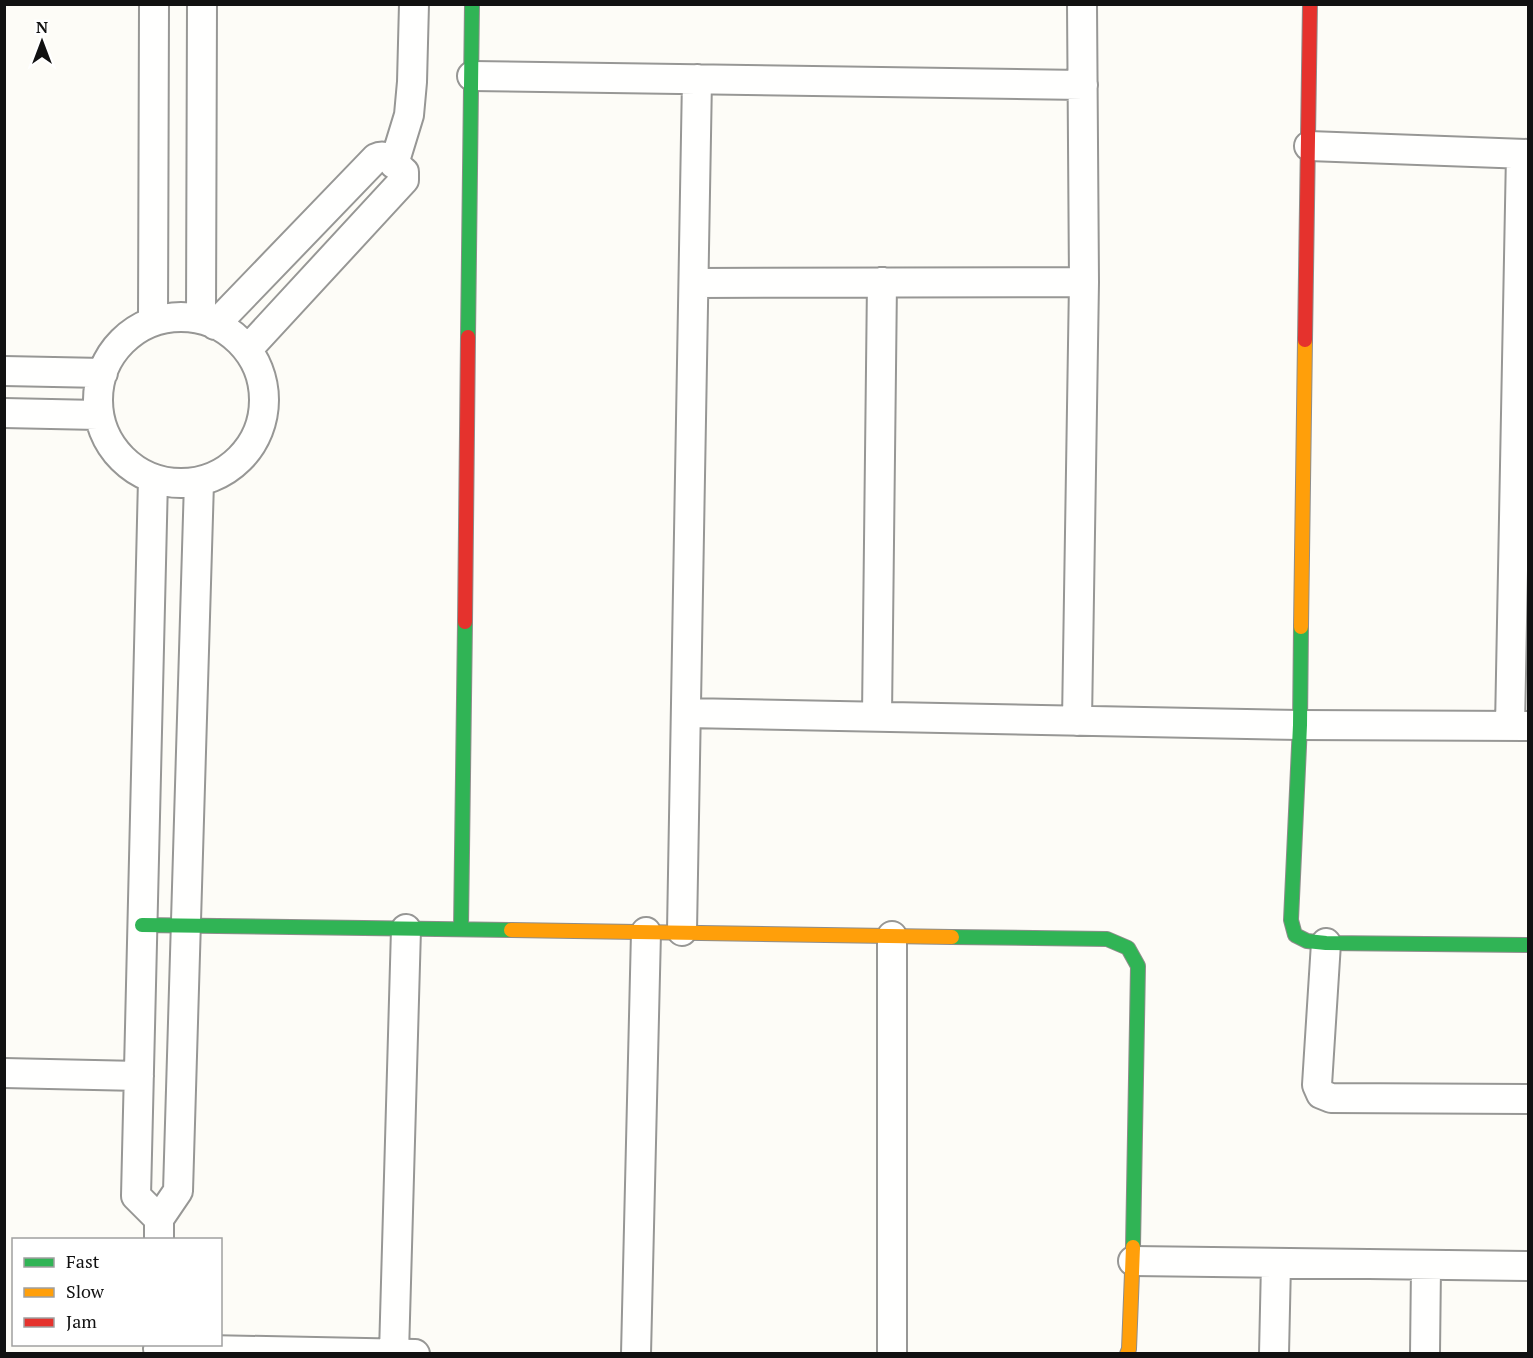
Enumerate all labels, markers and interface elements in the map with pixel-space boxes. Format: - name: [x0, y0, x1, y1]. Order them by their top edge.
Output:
- north arrow: [12, 12, 72, 72]
- text: N: [36, 16, 48, 38]
- legend: [12, 1238, 222, 1346]
- text: Fast: [66, 1249, 100, 1273]
- text: Slow: [66, 1279, 105, 1303]
- text: Jam: [66, 1309, 97, 1333]

